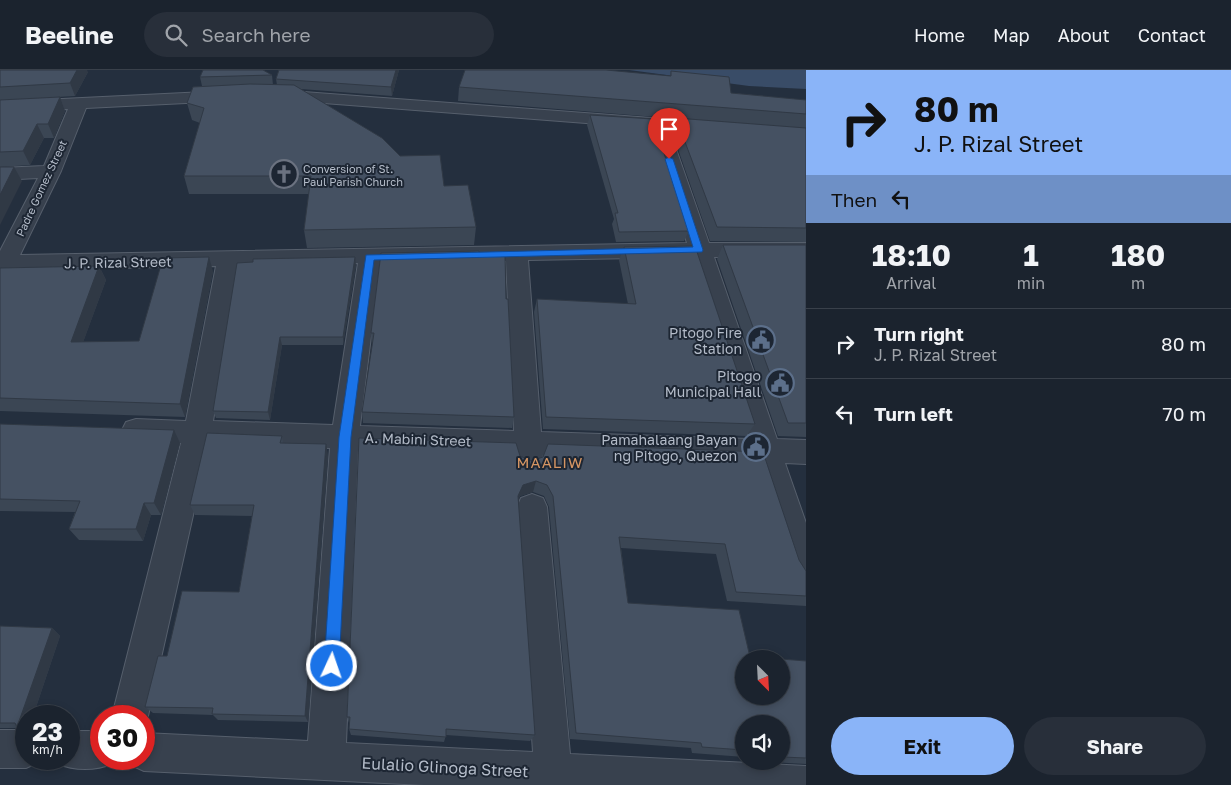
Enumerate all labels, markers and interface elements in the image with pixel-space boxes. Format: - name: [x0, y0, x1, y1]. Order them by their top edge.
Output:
- search box: [144, 12, 494, 57]
- text: Beeline: [25, 20, 114, 49]
- icon: search: [162, 21, 190, 49]
- text: Search here: [202, 23, 310, 46]
- text: Home: [914, 24, 965, 46]
- text: Map: [993, 24, 1030, 46]
- text: About: [1058, 24, 1110, 46]
- text: Contact: [1138, 24, 1206, 46]
- text: 80 m: [914, 88, 999, 130]
- icon: right: [831, 90, 896, 155]
- pin: [648, 108, 690, 159]
- icon: arrive: [655, 115, 683, 143]
- text: J. P. Rizal Street: [914, 130, 1083, 157]
- street label: Padre Gomez Street: [13, 138, 69, 238]
- church icon: Conversion of St. Paul Parish Church: [269, 159, 299, 189]
- place label: Conversion of St. Paul Parish Church: [303, 162, 403, 188]
- icon: left: [887, 185, 915, 213]
- text: Then: [831, 188, 877, 211]
- text: 18:10: [872, 237, 951, 273]
- text: 1: [1023, 237, 1039, 273]
- text: 180: [1111, 237, 1165, 273]
- street label: J. P. Rizal Street: [64, 253, 172, 271]
- text: Arrival: [886, 273, 937, 293]
- text: min: [1017, 273, 1045, 293]
- text: m: [1131, 273, 1145, 293]
- text: Turn right: [874, 322, 964, 345]
- place label: Pitogo Fire Station: [669, 324, 742, 357]
- public building icon: Pitogo Fire Station: [746, 325, 776, 355]
- icon: right: [831, 330, 859, 358]
- text: 80 m: [1161, 332, 1206, 355]
- text: J. P. Rizal Street: [874, 345, 997, 365]
- place label: Pitogo Municipal Hall: [665, 367, 761, 400]
- public building icon: Pitogo Municipal Hall: [765, 368, 795, 398]
- icon: left: [831, 400, 859, 428]
- text: Turn left: [874, 402, 953, 425]
- text: 70 m: [1163, 402, 1206, 425]
- street label: A. Mabini Street: [364, 429, 472, 449]
- place label: Pamahalaang Bayan ng Pitogo, Quezon: [601, 431, 737, 464]
- public building icon: Pamahalaang Bayan ng Pitogo, Quezon: [741, 432, 771, 462]
- district label: MAALIW: [517, 453, 583, 471]
- position arrow: [305, 639, 357, 691]
- north arrow: [735, 650, 790, 705]
- map controls: [735, 650, 790, 770]
- speed limit sign: 30: [90, 705, 155, 770]
- button: sound: [735, 715, 790, 770]
- text: 23: [32, 716, 63, 747]
- button: Exit: [831, 717, 1014, 775]
- button: Share: [1024, 717, 1206, 775]
- text: km/h: [32, 742, 63, 757]
- street label: Eulalio Glinoga Street: [361, 753, 529, 781]

